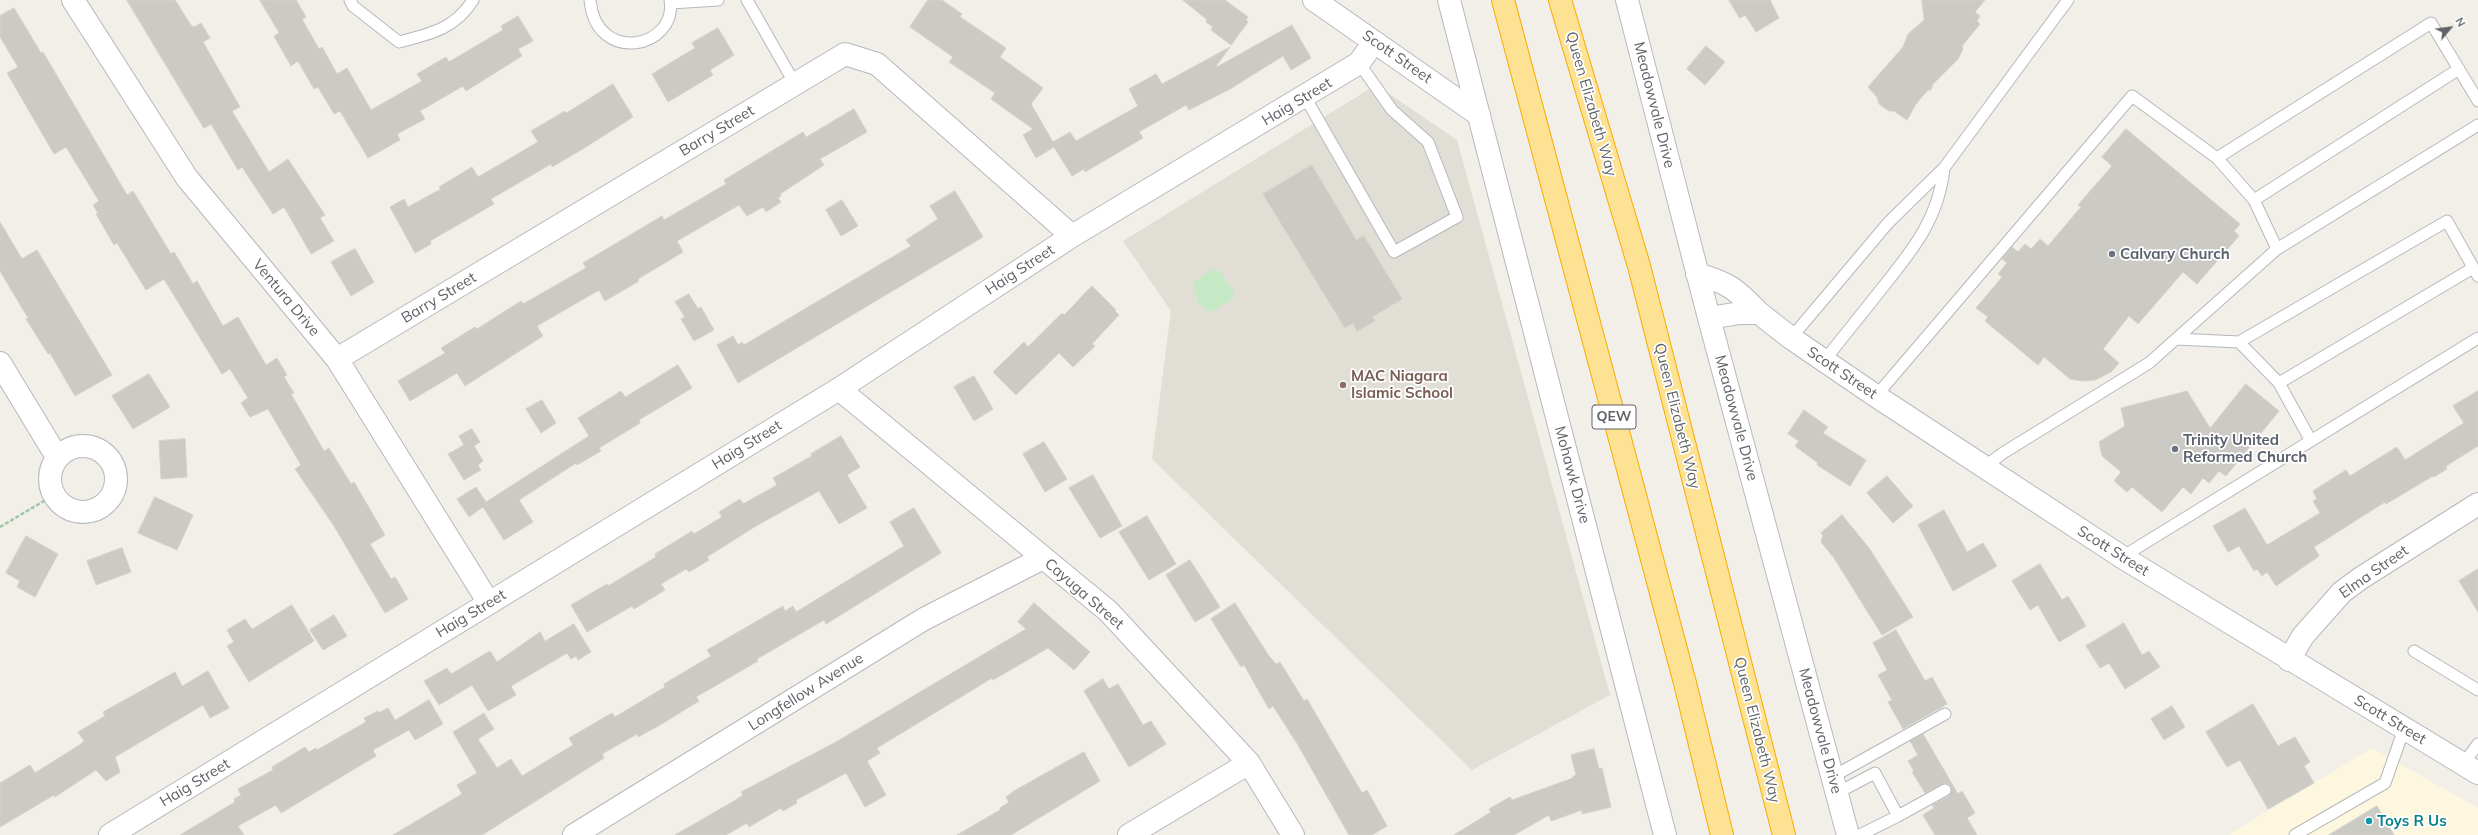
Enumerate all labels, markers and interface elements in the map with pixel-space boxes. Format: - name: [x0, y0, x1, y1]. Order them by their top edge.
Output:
- north arrow: [2430, 8, 2470, 48]
- text: N: [2452, 15, 2469, 29]
- street label: Scott Street: [1359, 26, 1435, 88]
- street label: Queen Elizabeth Way: [1562, 30, 1620, 178]
- street label: Meadowvale Drive: [1630, 40, 1678, 170]
- street label: Haig Street: [1259, 74, 1335, 130]
- street label: Barry Street: [676, 102, 758, 160]
- street label: Haig Street: [982, 241, 1058, 299]
- place label: Calvary Church: [2120, 245, 2230, 263]
- marker: Calvary Church: [2107, 249, 2117, 259]
- street label: Ventura Drive: [249, 256, 323, 340]
- street label: Barry Street: [398, 269, 480, 327]
- street label: Queen Elizabeth Way: [1650, 341, 1704, 491]
- street label: Scott Street: [1803, 343, 1881, 403]
- street label: Meadowvale Drive: [1711, 353, 1761, 483]
- place label: MAC Niagara Islamic School: [1351, 367, 1453, 402]
- marker: MAC Niagara Islamic School: [1338, 380, 1348, 390]
- road number: QEW: [1592, 405, 1636, 429]
- street label: Haig Street: [709, 417, 785, 473]
- street label: Mohawk Drive: [1550, 424, 1594, 526]
- place label: Trinity United Reformed Church: [2183, 431, 2307, 466]
- marker: Trinity United Reformed Church: [2170, 444, 2180, 454]
- street label: Scott Street: [2074, 522, 2152, 580]
- street label: Elma Street: [2336, 542, 2412, 602]
- street label: Cayuga Street: [1041, 555, 1127, 633]
- street label: Haig Street: [433, 586, 509, 642]
- street label: Longfellow Avenue: [745, 649, 867, 735]
- street label: Queen Elizabeth Way: [1730, 655, 1784, 805]
- street label: Meadowvale Drive: [1795, 666, 1845, 796]
- street label: Scott Street: [2351, 691, 2429, 749]
- street label: Haig Street: [157, 755, 233, 811]
- place label: Toys R Us: [2377, 812, 2447, 830]
- marker: Toys R Us: [2364, 816, 2374, 826]

